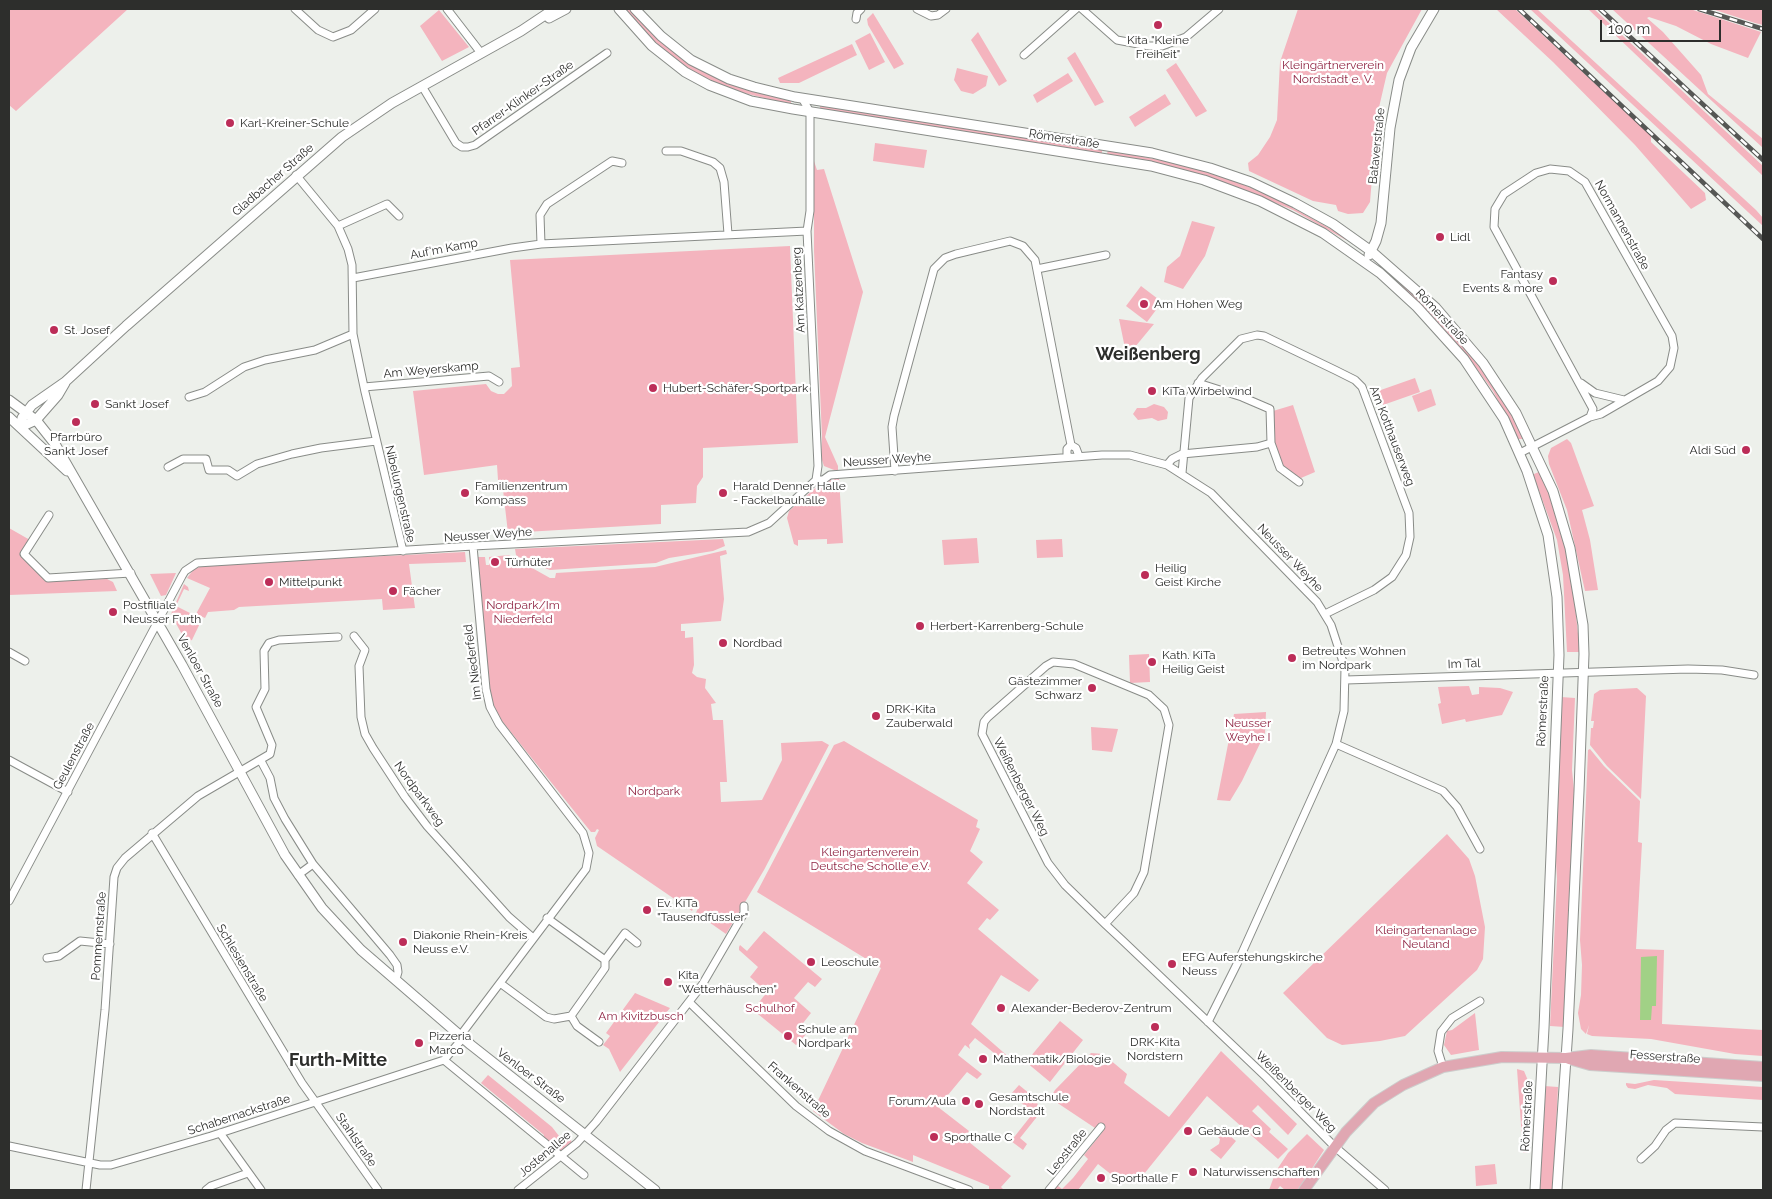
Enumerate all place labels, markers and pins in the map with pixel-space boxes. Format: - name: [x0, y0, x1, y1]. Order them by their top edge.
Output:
- marker: Kita "Kleine Freiheit": [1152, 19, 1164, 31]
- place label: Kita "Kleine Freiheit": [1127, 33, 1189, 61]
- place label: Karl-Kreiner-Schule: [240, 116, 349, 130]
- marker: Karl-Kreiner-Schule: [224, 117, 236, 129]
- place label: Lidl: [1450, 230, 1470, 244]
- marker: Lidl: [1434, 231, 1446, 243]
- place label: Fantasy Events & more: [1463, 267, 1543, 295]
- marker: Fantasy Events & more: [1547, 275, 1559, 287]
- place label: Am Hohen Weg: [1154, 297, 1242, 311]
- marker: Am Hohen Weg: [1138, 298, 1150, 310]
- place label: St. Josef: [64, 323, 110, 337]
- marker: St. Josef: [48, 324, 60, 336]
- place label: Hubert-Schäfer-Sportpark: [663, 381, 808, 395]
- marker: Hubert-Schäfer-Sportpark: [647, 382, 659, 394]
- place label: KiTa Wirbelwind: [1162, 384, 1252, 398]
- marker: KiTa Wirbelwind: [1146, 385, 1158, 397]
- place label: Sankt Josef: [105, 397, 169, 411]
- marker: Sankt Josef: [89, 398, 101, 410]
- marker: Pfarrbüro Sankt Josef: [70, 416, 82, 428]
- place label: Pfarrbüro Sankt Josef: [44, 430, 108, 458]
- place label: Aldi Süd: [1690, 443, 1736, 457]
- marker: Aldi Süd: [1740, 444, 1752, 456]
- place label: Familienzentrum Kompass: [475, 479, 568, 507]
- place label: Harald Denner Halle - Fackelbauhalle: [733, 479, 846, 507]
- marker: Familienzentrum Kompass: [459, 487, 471, 499]
- marker: Harald Denner Halle - Fackelbauhalle: [717, 487, 729, 499]
- place label: Türhüter: [505, 555, 552, 569]
- marker: Türhüter: [489, 556, 501, 568]
- place label: Heilig Geist Kirche: [1155, 561, 1221, 589]
- marker: Heilig Geist Kirche: [1139, 569, 1151, 581]
- place label: Mittelpunkt: [279, 575, 342, 589]
- marker: Mittelpunkt: [263, 576, 275, 588]
- place label: Fächer: [403, 584, 441, 598]
- marker: Fächer: [387, 585, 399, 597]
- place label: Postfiliale Neusser Furth: [123, 598, 201, 626]
- marker: Postfiliale Neusser Furth: [107, 606, 119, 618]
- place label: Herbert-Karrenberg-Schule: [930, 619, 1084, 633]
- marker: Herbert-Karrenberg-Schule: [914, 620, 926, 632]
- place label: Nordbad: [733, 636, 782, 650]
- marker: Nordbad: [717, 637, 729, 649]
- place label: Betreutes Wohnen im Nordpark: [1302, 644, 1406, 672]
- place label: Kath. KiTa Heilig Geist: [1162, 648, 1225, 676]
- marker: Betreutes Wohnen im Nordpark: [1286, 652, 1298, 664]
- marker: Kath. KiTa Heilig Geist: [1146, 656, 1158, 668]
- place label: Gästezimmer Schwarz: [1008, 674, 1082, 702]
- marker: Gästezimmer Schwarz: [1086, 682, 1098, 694]
- place label: DRK-Kita Zauberwald: [886, 702, 953, 730]
- marker: DRK-Kita Zauberwald: [870, 710, 882, 722]
- place label: Ev. KiTa "Tausendfüssler": [657, 896, 748, 924]
- marker: Ev. KiTa "Tausendfüssler": [641, 904, 653, 916]
- place label: Diakonie Rhein-Kreis Neuss e.V.: [413, 928, 527, 956]
- marker: Diakonie Rhein-Kreis Neuss e.V.: [397, 936, 409, 948]
- place label: EFG Auferstehungskirche Neuss: [1182, 950, 1323, 978]
- place label: Leoschule: [821, 955, 879, 969]
- marker: Leoschule: [805, 956, 817, 968]
- marker: EFG Auferstehungskirche Neuss: [1166, 958, 1178, 970]
- place label: Kita "Wetterhäuschen": [678, 968, 777, 996]
- marker: Kita "Wetterhäuschen": [662, 976, 674, 988]
- place label: Alexander-Bederov-Zentrum: [1011, 1001, 1172, 1015]
- marker: Alexander-Bederov-Zentrum: [995, 1002, 1007, 1014]
- marker: DRK-Kita Nordstern: [1149, 1021, 1161, 1033]
- place label: Schule am Nordpark: [798, 1022, 857, 1050]
- place label: Pizzeria Marco: [429, 1029, 471, 1057]
- marker: Schule am Nordpark: [782, 1030, 794, 1042]
- place label: DRK-Kita Nordstern: [1127, 1035, 1183, 1063]
- marker: Pizzeria Marco: [413, 1037, 425, 1049]
- place label: Mathematik/Biologie: [993, 1052, 1111, 1066]
- marker: Mathematik/Biologie: [977, 1053, 989, 1065]
- place label: Gesamtschule Nordstadt: [989, 1090, 1069, 1118]
- place label: Forum/Aula: [889, 1094, 956, 1108]
- marker: Forum/Aula: [960, 1095, 972, 1107]
- marker: Gesamtschule Nordstadt: [973, 1098, 985, 1110]
- place label: Gebäude G: [1198, 1124, 1261, 1138]
- marker: Gebäude G: [1182, 1125, 1194, 1137]
- place label: Sporthalle C: [944, 1130, 1012, 1144]
- marker: Sporthalle C: [928, 1131, 940, 1143]
- place label: Naturwissenschaften: [1203, 1165, 1320, 1179]
- marker: Naturwissenschaften: [1187, 1166, 1199, 1178]
- place label: Sporthalle F: [1111, 1171, 1178, 1185]
- marker: Sporthalle F: [1095, 1172, 1107, 1184]

